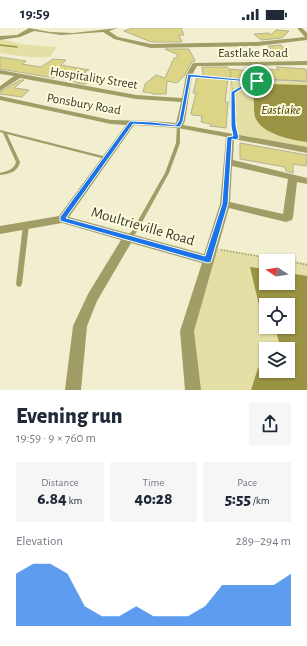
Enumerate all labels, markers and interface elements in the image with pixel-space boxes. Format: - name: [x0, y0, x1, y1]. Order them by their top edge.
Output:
- text: 19:59: [20, 6, 50, 21]
- street label: Eastlake Road: [218, 47, 288, 60]
- pin: [240, 64, 274, 98]
- street label: Hospitality Street: [49, 65, 139, 92]
- icon: arrive: [246, 70, 268, 92]
- street label: Ponsbury Road: [46, 92, 122, 117]
- water label: Eastlake: [261, 104, 301, 117]
- street label: Moultrieville Road: [89, 205, 197, 249]
- north arrow: [259, 254, 295, 290]
- map controls: [259, 254, 295, 378]
- button: locate: [259, 298, 295, 334]
- button: layers: [259, 342, 295, 378]
- button: share: [249, 403, 291, 445]
- text: Evening run: [16, 405, 123, 427]
- text: 19:59 · 9 × 760 m: [16, 432, 96, 445]
- text: Distance: [41, 477, 78, 488]
- text: Time: [143, 477, 164, 488]
- text: Pace: [237, 477, 257, 488]
- text: 6.84: [37, 490, 67, 507]
- text: 40:28: [134, 490, 173, 507]
- text: 5:55: [225, 490, 251, 507]
- text: km: [67, 495, 82, 506]
- text: /km: [251, 495, 270, 506]
- text: Elevation: [16, 535, 63, 548]
- text: 289–294 m: [236, 535, 291, 548]

